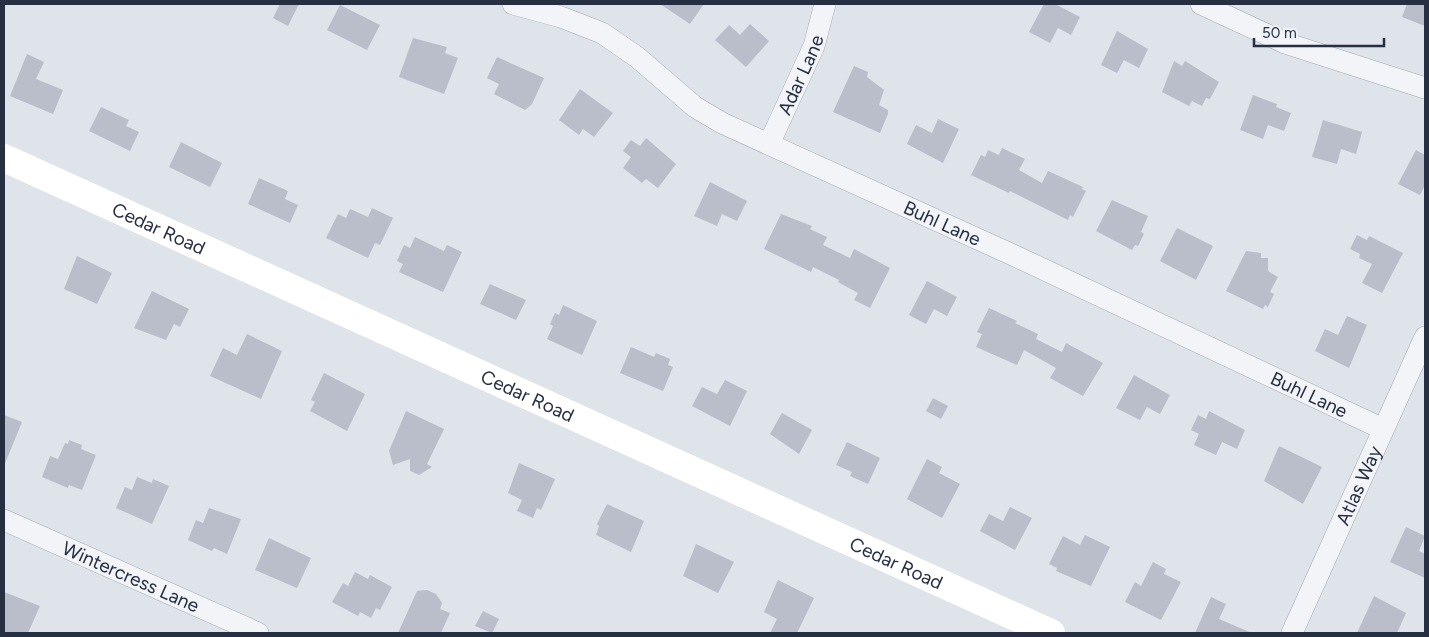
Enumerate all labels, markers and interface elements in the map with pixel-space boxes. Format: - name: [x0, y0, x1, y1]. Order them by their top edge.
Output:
- scale bar: [1254, 15, 1384, 47]
- text: 50 m: [1262, 24, 1297, 42]
- street label: Adar Lane: [772, 33, 828, 118]
- street label: Buhl Lane: [900, 195, 984, 250]
- street label: Cedar Road: [109, 197, 209, 259]
- street label: Cedar Road: [477, 364, 578, 427]
- street label: Buhl Lane: [1267, 366, 1351, 422]
- street label: Atlas Way: [1331, 442, 1386, 529]
- street label: Cedar Road: [846, 532, 947, 594]
- street label: Wintercress Lane: [59, 536, 203, 617]

